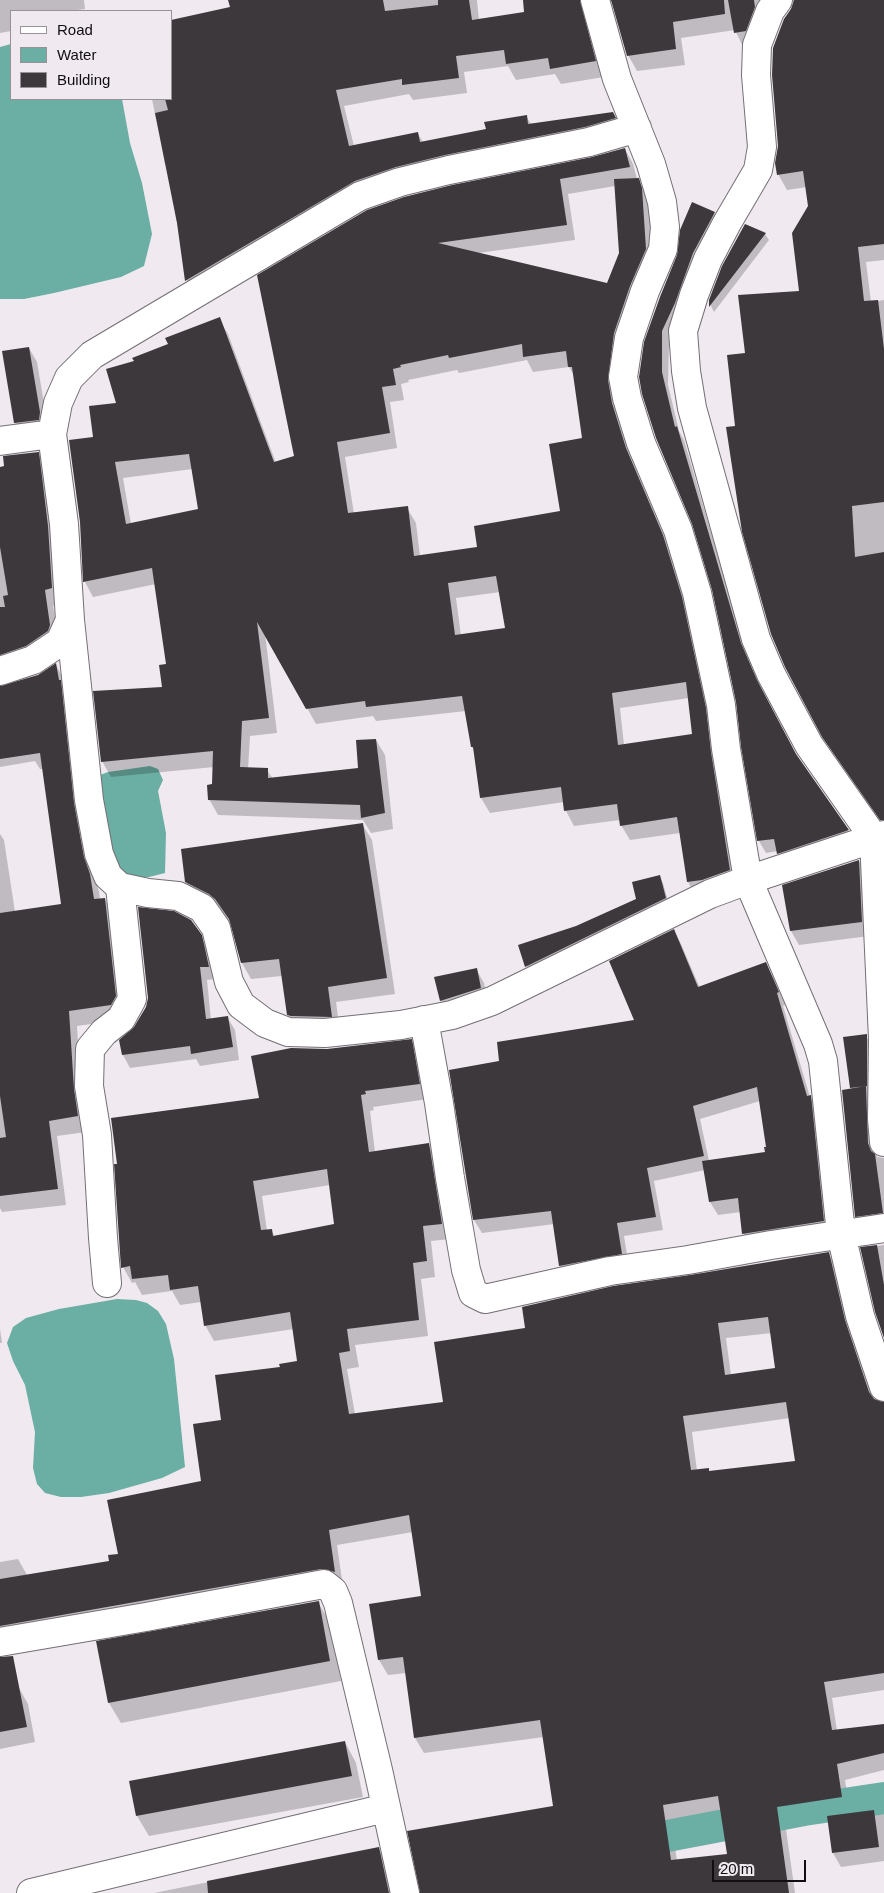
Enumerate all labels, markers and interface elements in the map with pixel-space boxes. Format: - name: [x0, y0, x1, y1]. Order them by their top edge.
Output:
- legend: [10, 10, 172, 100]
- text: Road: [57, 21, 93, 38]
- text: Water: [57, 46, 96, 63]
- text: Building: [57, 71, 110, 88]
- scale bar: [714, 1850, 808, 1882]
- text: 20 m: [720, 1860, 753, 1877]

